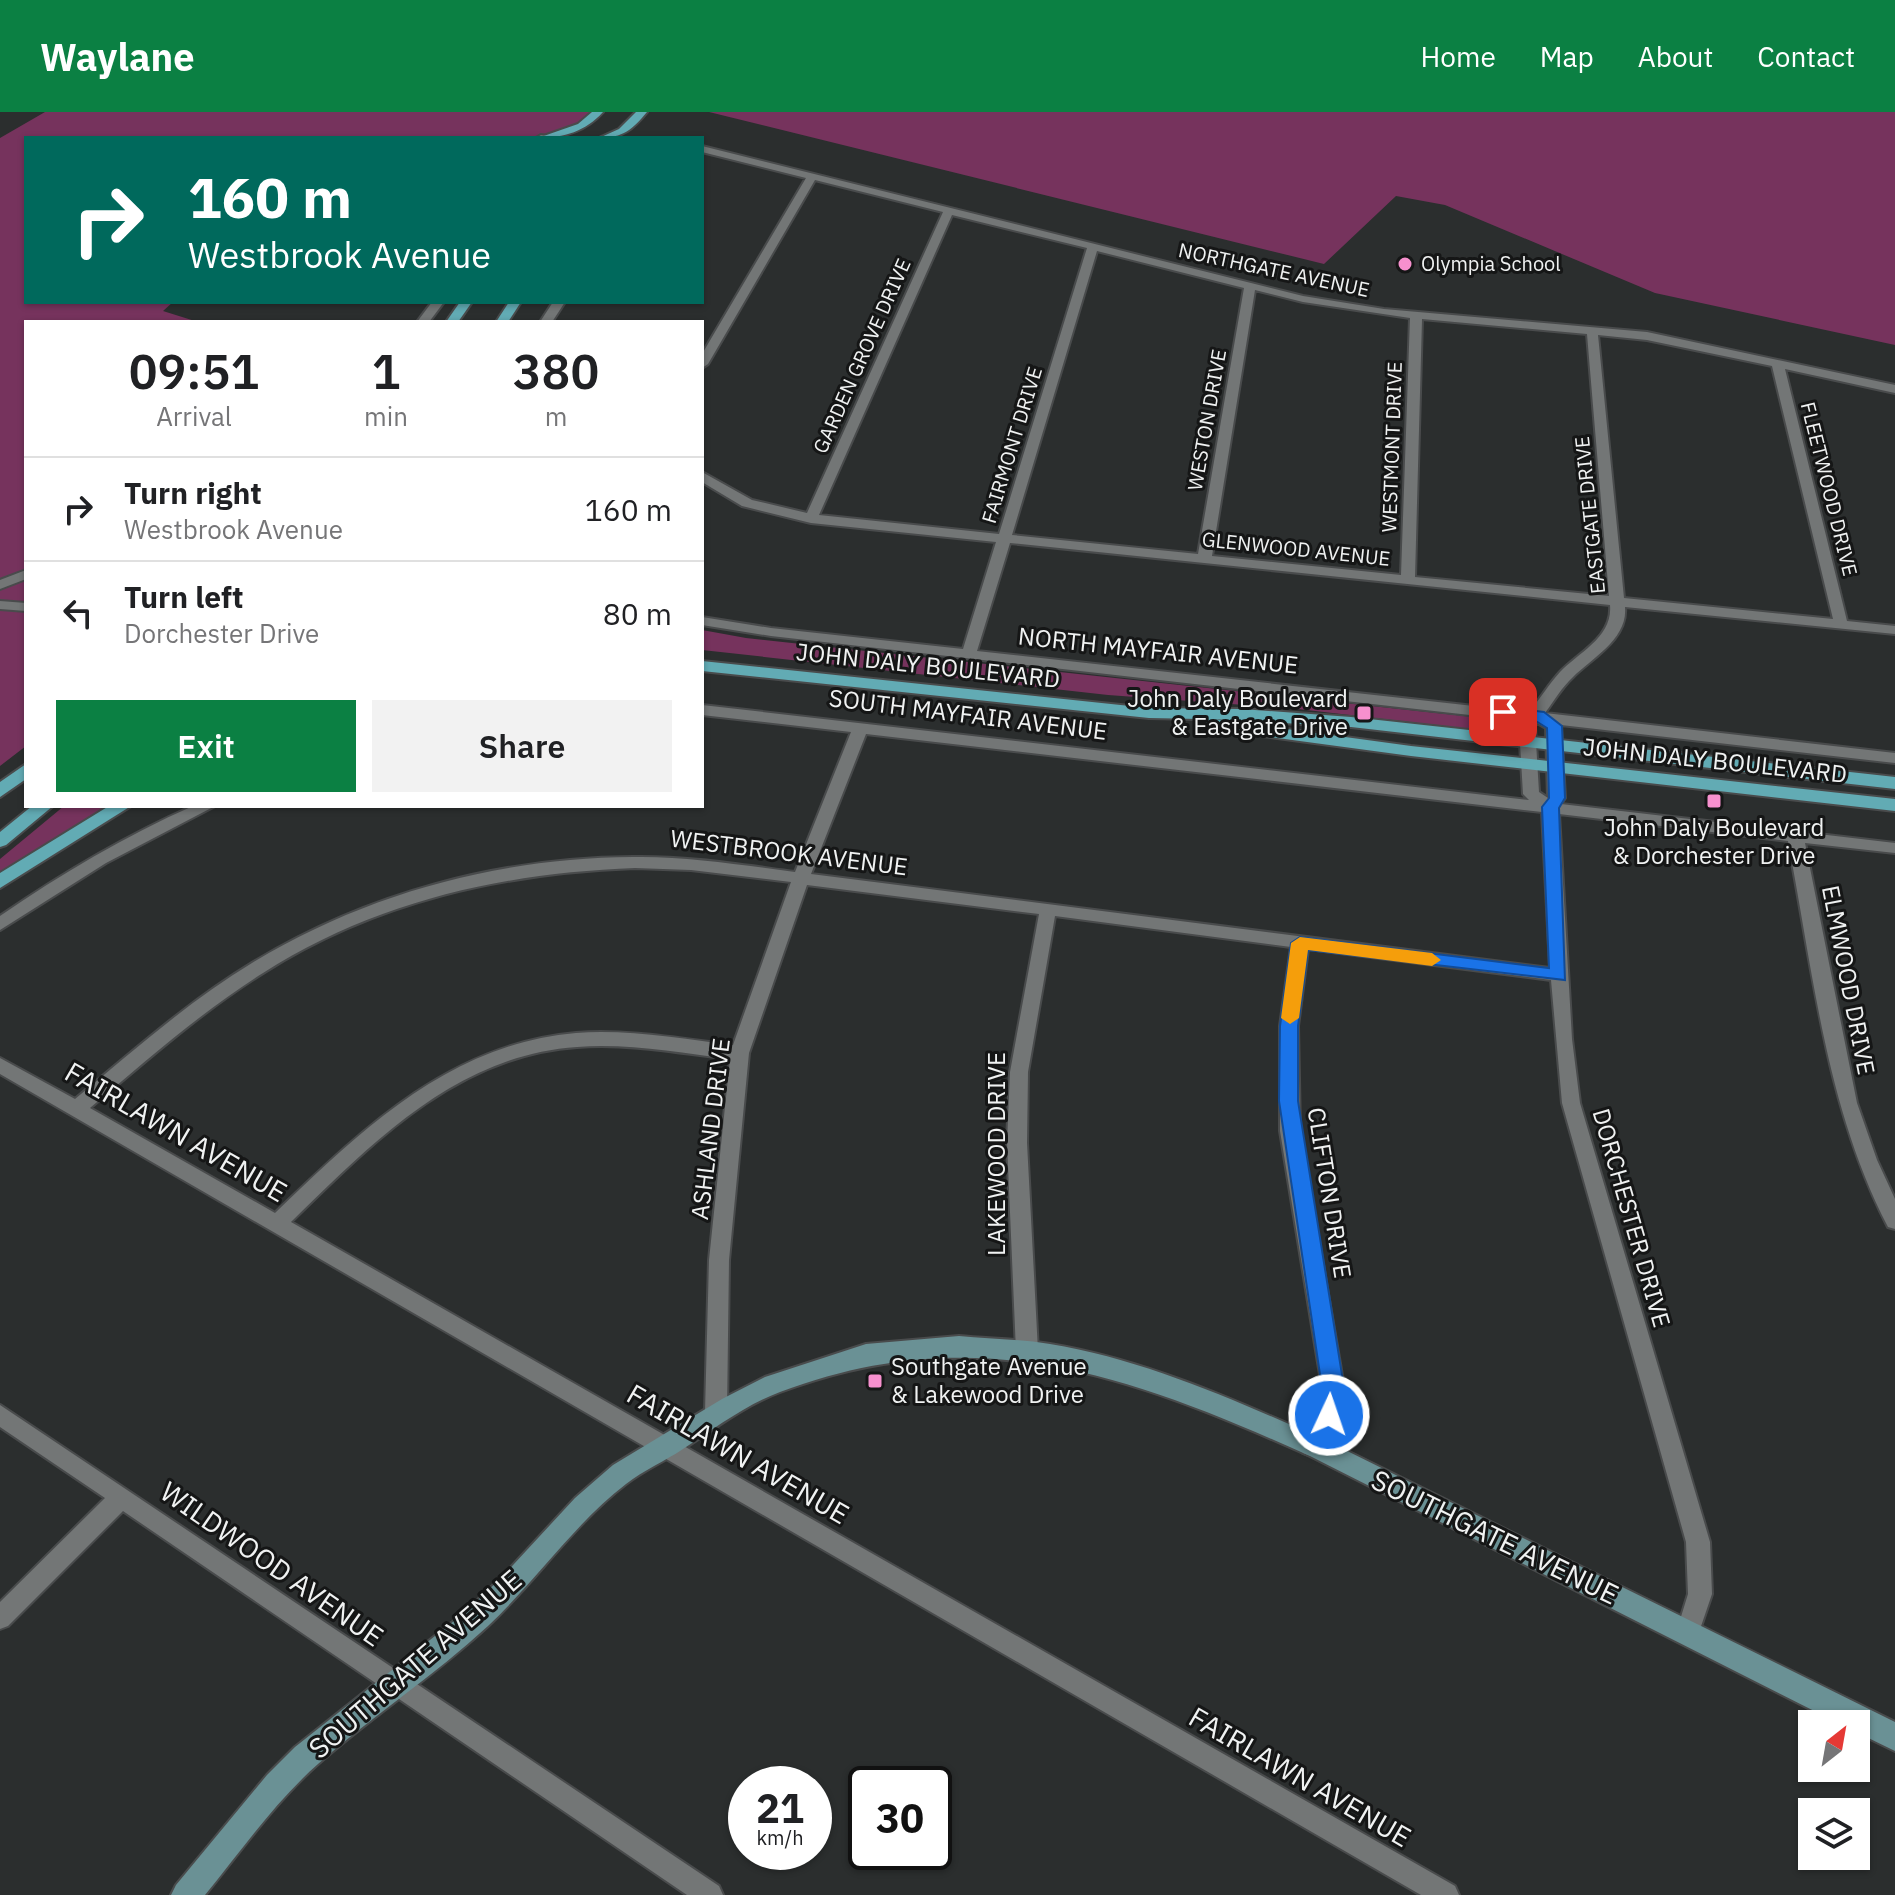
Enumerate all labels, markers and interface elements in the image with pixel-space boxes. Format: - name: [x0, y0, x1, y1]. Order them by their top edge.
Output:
- text: Waylane: [40, 32, 195, 81]
- text: Home: [1420, 38, 1496, 75]
- text: Map: [1540, 38, 1594, 75]
- text: About: [1638, 38, 1713, 75]
- text: Contact: [1757, 38, 1855, 75]
- text: 160 m: [188, 161, 352, 233]
- icon: right: [56, 168, 160, 272]
- text: Westbrook Avenue: [188, 231, 491, 278]
- street label: NORTHGATE AVENUE: [1176, 236, 1372, 303]
- place label: Olympia School: [1421, 250, 1561, 277]
- street label: GARDEN GROVE DRIVE: [806, 254, 917, 457]
- marker: Olympia School: [1396, 255, 1414, 273]
- text: 09:51: [129, 340, 259, 402]
- text: 1: [372, 340, 400, 402]
- text: 380: [513, 340, 599, 402]
- street label: WESTON DRIVE: [1181, 347, 1232, 493]
- street label: WESTMONT DRIVE: [1375, 361, 1408, 533]
- street label: FAIRMONT DRIVE: [975, 363, 1048, 527]
- text: Arrival: [156, 399, 232, 433]
- text: min: [364, 399, 408, 433]
- text: m: [545, 399, 567, 433]
- street label: FLEETWOOD DRIVE: [1795, 399, 1864, 579]
- street label: EASTGATE DRIVE: [1568, 435, 1611, 595]
- text: Turn right: [124, 473, 262, 512]
- icon: right: [56, 487, 100, 531]
- text: 160 m: [585, 490, 672, 529]
- text: Westbrook Avenue: [124, 512, 343, 546]
- street label: GLENWOOD AVENUE: [1201, 525, 1392, 572]
- text: Turn left: [124, 577, 243, 616]
- icon: left: [56, 591, 100, 635]
- text: 80 m: [603, 594, 672, 633]
- text: Dorchester Drive: [124, 616, 319, 650]
- street label: NORTH MAYFAIR AVENUE: [1016, 619, 1300, 681]
- street label: JOHN DALY BOULEVARD: [794, 635, 1062, 695]
- pin: [1469, 678, 1537, 746]
- street label: SOUTH MAYFAIR AVENUE: [827, 681, 1109, 747]
- place label: John Daly Boulevard & Eastgate Drive: [1127, 682, 1348, 742]
- icon: arrive: [1481, 690, 1525, 734]
- button: Exit: [56, 700, 356, 792]
- button: Share: [372, 700, 672, 792]
- marker: John Daly Boulevard & Eastgate Drive: [1355, 704, 1373, 722]
- street label: JOHN DALY BOULEVARD: [1581, 730, 1849, 790]
- marker: John Daly Boulevard & Dorchester Drive: [1705, 792, 1723, 810]
- place label: John Daly Boulevard & Dorchester Drive: [1604, 811, 1824, 871]
- street label: WESTBROOK AVENUE: [669, 822, 910, 882]
- street label: ELMWOOD DRIVE: [1815, 882, 1883, 1077]
- street label: ASHLAND DRIVE: [683, 1036, 737, 1221]
- street label: LAKEWOOD DRIVE: [980, 1052, 1012, 1256]
- street label: FAIRLAWN AVENUE: [59, 1053, 294, 1210]
- street label: CLIFTON DRIVE: [1301, 1105, 1359, 1281]
- street label: DORCHESTER DRIVE: [1585, 1105, 1679, 1331]
- place label: Southgate Avenue & Lakewood Drive: [891, 1350, 1087, 1410]
- marker: Southgate Avenue & Lakewood Drive: [866, 1372, 884, 1390]
- position arrow: [1287, 1373, 1371, 1457]
- street label: FAIRLAWN AVENUE: [621, 1375, 856, 1532]
- street label: SOUTHGATE AVENUE: [1365, 1461, 1625, 1613]
- street label: WILDWOOD AVENUE: [153, 1473, 391, 1655]
- street label: SOUTHGATE AVENUE: [300, 1561, 529, 1766]
- street label: FAIRLAWN AVENUE: [1183, 1698, 1418, 1855]
- north arrow: [1798, 1710, 1870, 1782]
- map controls: [1798, 1710, 1870, 1870]
- speed limit sign: 30: [848, 1766, 952, 1870]
- text: 21: [756, 1782, 804, 1834]
- button: layers: [1798, 1798, 1870, 1870]
- text: km/h: [756, 1824, 804, 1851]

